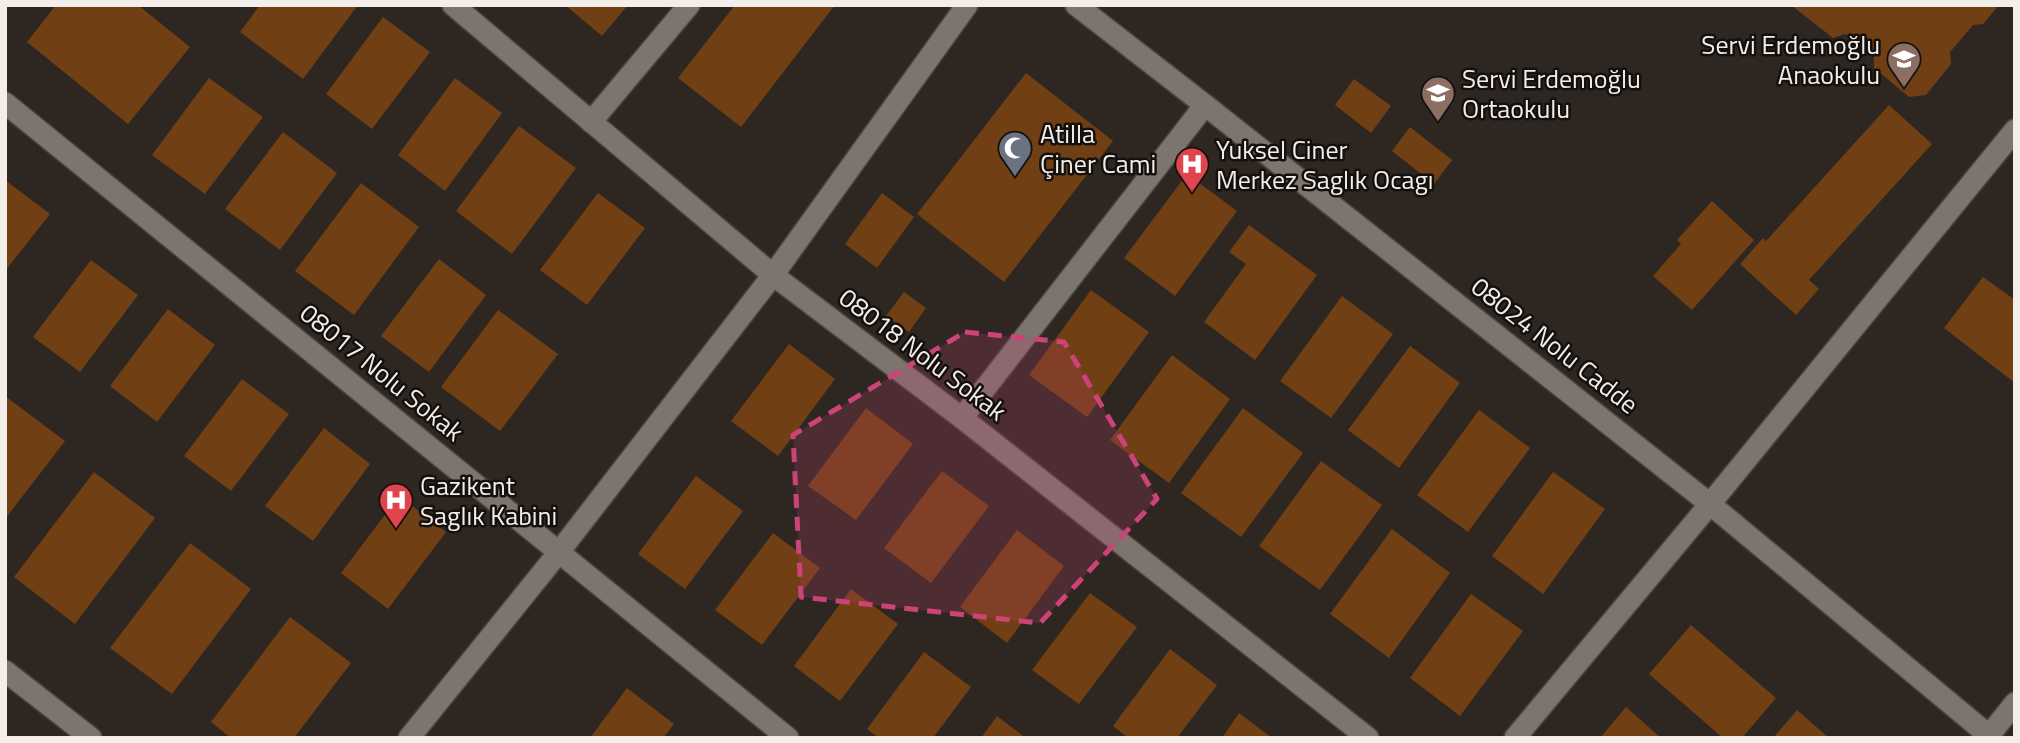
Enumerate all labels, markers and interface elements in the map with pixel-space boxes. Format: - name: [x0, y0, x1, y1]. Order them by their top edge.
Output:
- place label: Servi Erdemoğlu Anaokulu: [1701, 25, 1880, 94]
- school or university icon: Servi Erdemoğlu Anaokulu: [1885, 40, 1923, 89]
- place label: Servi Erdemoğlu Ortaokulu: [1462, 59, 1641, 128]
- school or university icon: Servi Erdemoğlu Ortaokulu: [1419, 74, 1457, 123]
- place label: Atilla Çiner Cami: [1040, 114, 1156, 183]
- mosque icon: Atilla Çiner Cami: [996, 129, 1034, 178]
- place label: Yuksel Ciner Merkez Saglık Ocagı: [1216, 130, 1434, 199]
- hospital icon: Yuksel Ciner Merkez Saglık Ocagı: [1173, 145, 1211, 194]
- street label: 08024 Nolu Cadde: [1463, 267, 1647, 423]
- street label: 08018 Nolu Sokak: [831, 278, 1015, 430]
- street label: 08017 Nolu Sokak: [292, 294, 472, 450]
- place label: Gazikent Saglık Kabini: [420, 466, 557, 535]
- hospital icon: Gazikent Saglık Kabini: [377, 481, 415, 530]

